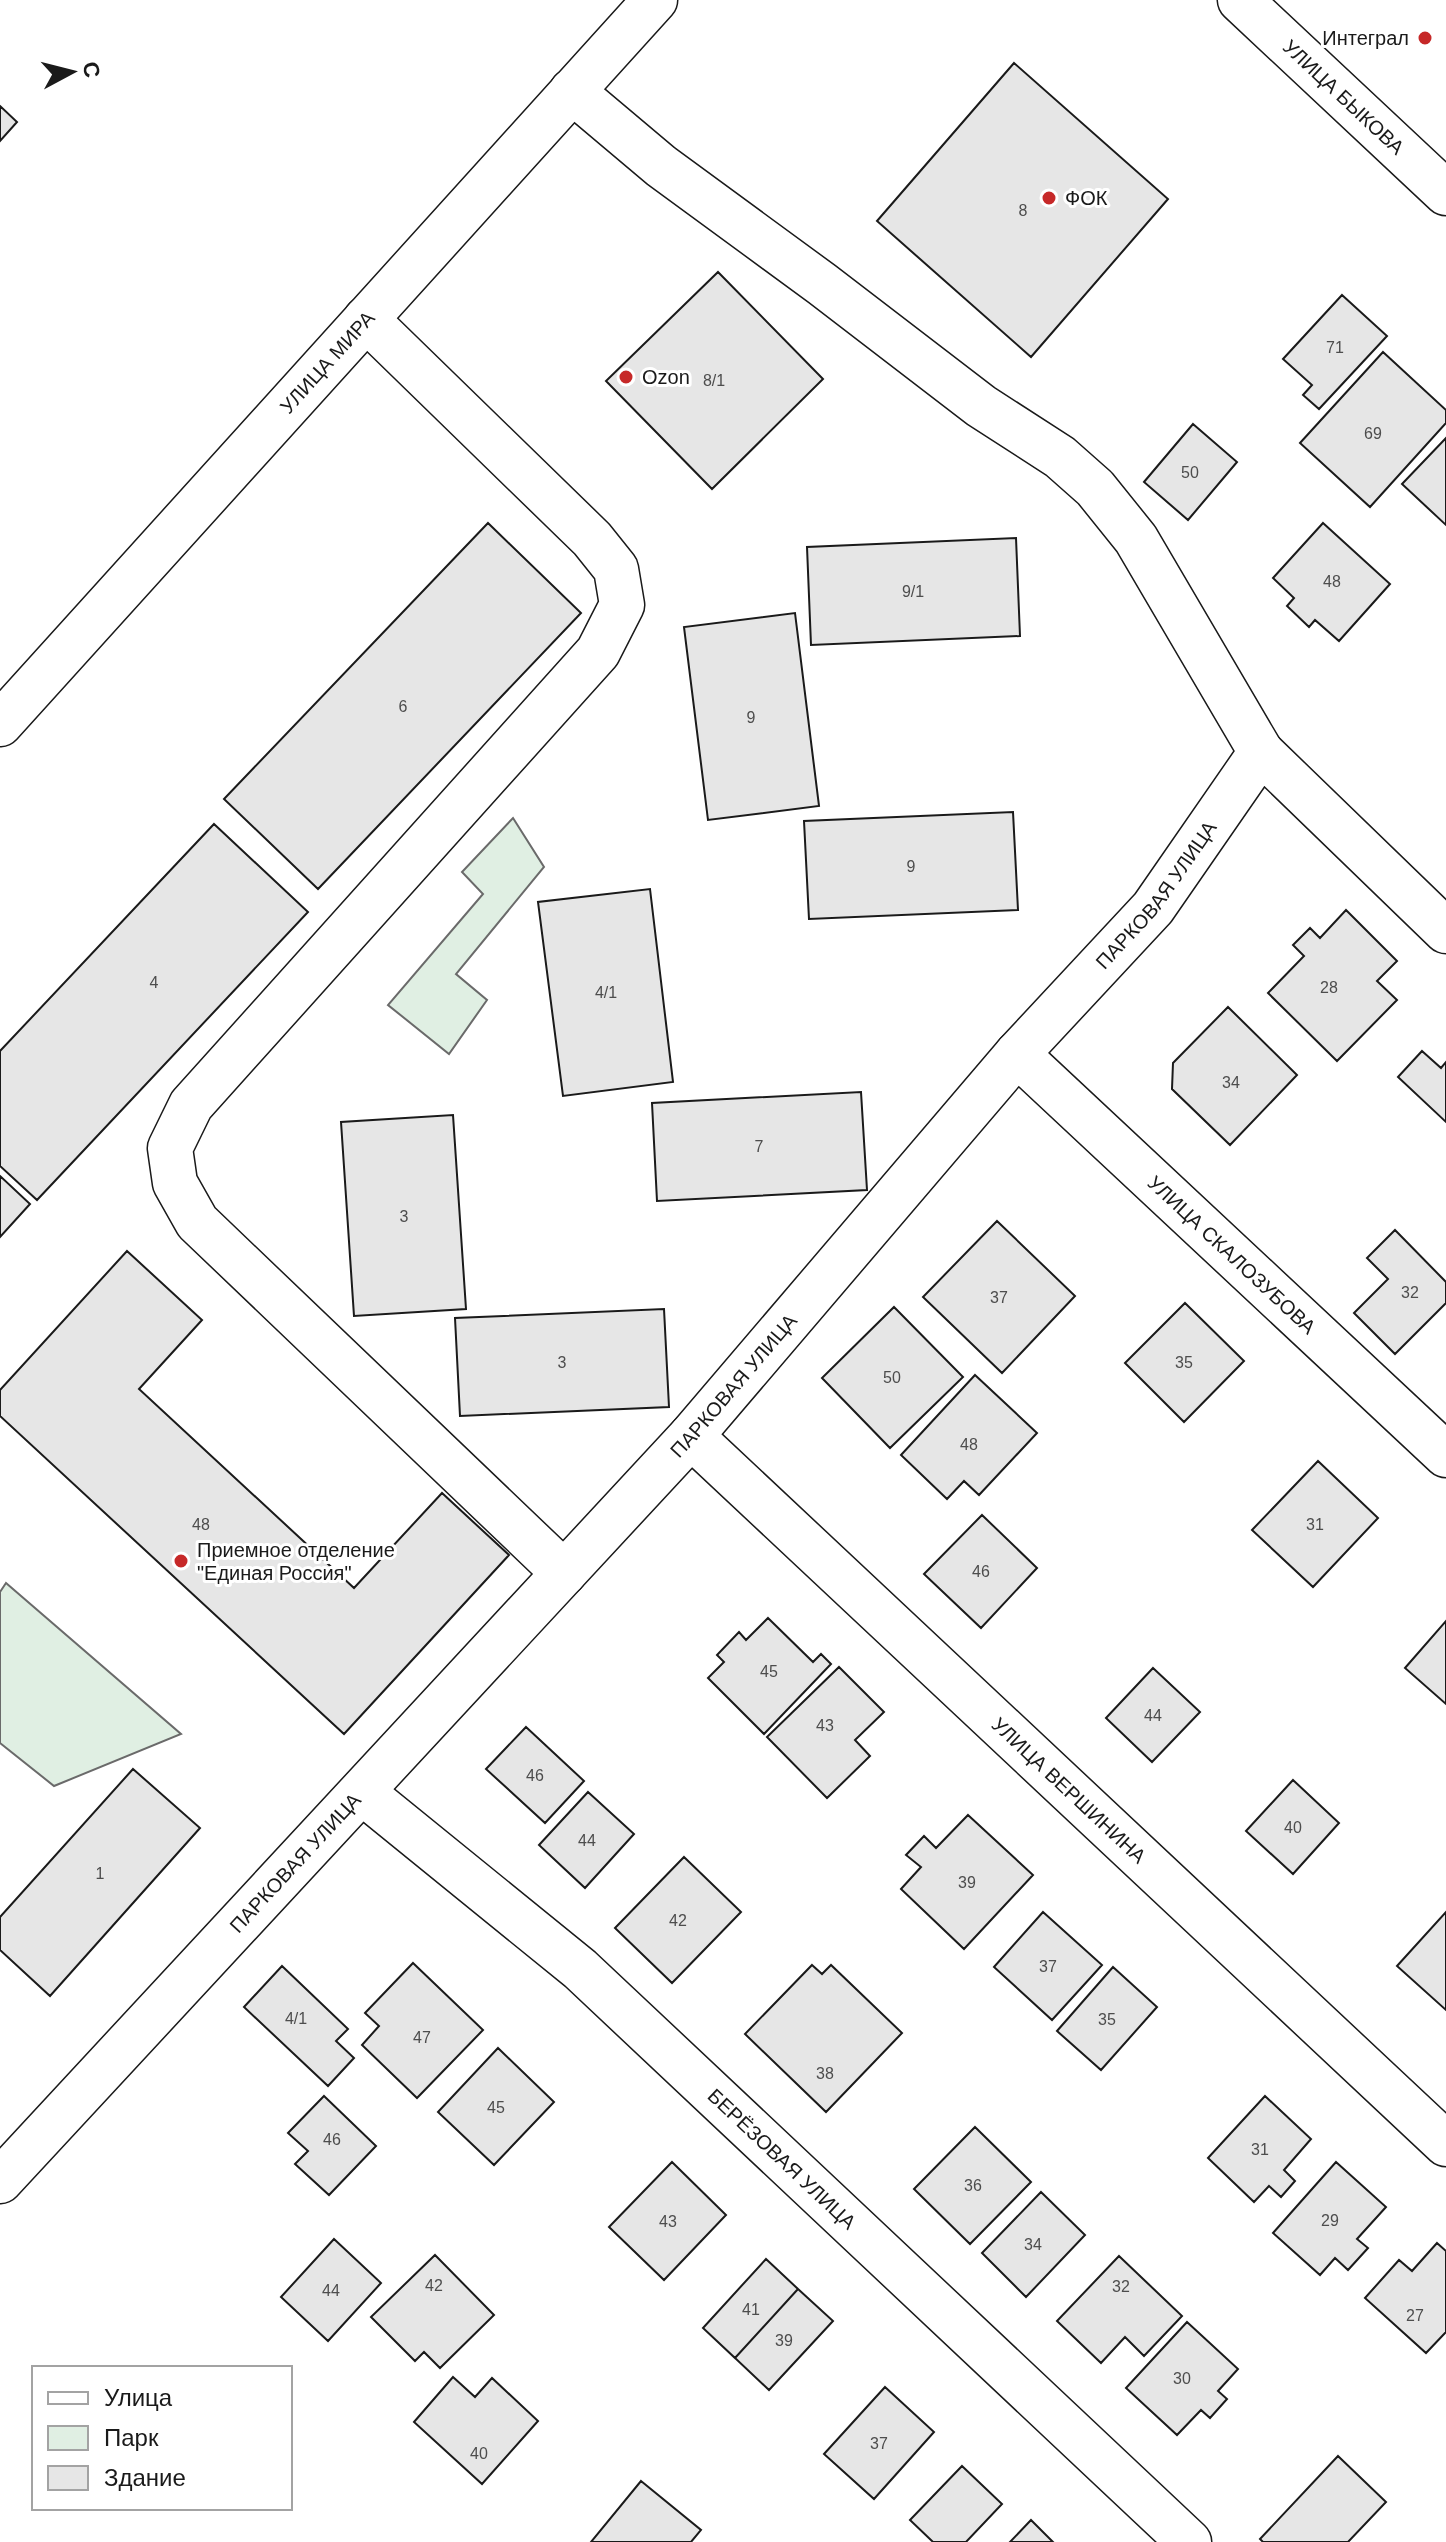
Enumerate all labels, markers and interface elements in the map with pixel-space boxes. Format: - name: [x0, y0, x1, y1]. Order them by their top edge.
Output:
- place label: Интеграл: [1322, 27, 1409, 49]
- marker: Интеграл: [1416, 29, 1434, 47]
- north arrow: [32, 32, 112, 112]
- street label: УЛИЦА БЫКОВА: [1279, 35, 1409, 159]
- text: С: [78, 60, 105, 79]
- place label: ФОК: [1065, 187, 1108, 209]
- marker: ФОК: [1040, 189, 1058, 207]
- house number: 8: [1019, 202, 1028, 219]
- street label: УЛИЦА МИРА: [276, 306, 379, 418]
- house number: 71: [1326, 339, 1344, 356]
- place label: Ozon: [642, 366, 690, 388]
- marker: Ozon: [617, 368, 635, 386]
- house number: 8/1: [703, 372, 725, 389]
- house number: 69: [1364, 425, 1382, 442]
- house number: 50: [1181, 464, 1199, 481]
- house number: 48: [1323, 573, 1341, 590]
- house number: 9/1: [902, 583, 924, 600]
- house number: 6: [399, 698, 408, 715]
- house number: 9: [747, 709, 756, 726]
- street label: ПАРКОВАЯ УЛИЦА: [1091, 816, 1221, 973]
- house number: 9: [907, 858, 916, 875]
- house number: 4: [150, 974, 159, 991]
- house number: 28: [1320, 979, 1338, 996]
- house number: 4/1: [595, 984, 617, 1001]
- house number: 34: [1222, 1074, 1240, 1091]
- house number: 7: [755, 1138, 764, 1155]
- street label: УЛИЦА СКАЛОЗУБОВА: [1144, 1171, 1320, 1339]
- house number: 3: [400, 1208, 409, 1225]
- house number: 32: [1401, 1284, 1419, 1301]
- house number: 37: [990, 1289, 1008, 1306]
- street label: ПАРКОВАЯ УЛИЦА: [666, 1309, 802, 1462]
- house number: 3: [558, 1354, 567, 1371]
- house number: 35: [1175, 1354, 1193, 1371]
- house number: 50: [883, 1369, 901, 1386]
- house number: 48: [960, 1436, 978, 1453]
- house number: 48: [192, 1516, 210, 1533]
- house number: 31: [1306, 1516, 1324, 1533]
- place label: Приемное отделение "Единая Россия": [197, 1539, 395, 1584]
- marker: Приемное отделение "Единая Россия": [172, 1552, 190, 1570]
- house number: 46: [972, 1563, 990, 1580]
- house number: 45: [760, 1663, 778, 1680]
- house number: 44: [1144, 1707, 1162, 1724]
- street label: УЛИЦА ВЕРШИНИНА: [987, 1713, 1151, 1868]
- house number: 43: [816, 1717, 834, 1734]
- house number: 46: [526, 1767, 544, 1784]
- street label: ПАРКОВАЯ УЛИЦА: [225, 1788, 365, 1937]
- house number: 40: [1284, 1819, 1302, 1836]
- house number: 44: [578, 1832, 596, 1849]
- house number: 1: [96, 1865, 105, 1882]
- house number: 39: [958, 1874, 976, 1891]
- house number: 42: [669, 1912, 687, 1929]
- house number: 37: [1039, 1958, 1057, 1975]
- house number: 4/1: [285, 2010, 307, 2027]
- house number: 35: [1098, 2011, 1116, 2028]
- house number: 47: [413, 2029, 431, 2046]
- house number: 38: [816, 2065, 834, 2082]
- street label: БЕРЁЗОВАЯ УЛИЦА: [704, 2084, 861, 2234]
- house number: 45: [487, 2099, 505, 2116]
- house number: 46: [323, 2131, 341, 2148]
- house number: 31: [1251, 2141, 1269, 2158]
- house number: 36: [964, 2177, 982, 2194]
- house number: 29: [1321, 2212, 1339, 2229]
- house number: 43: [659, 2213, 677, 2230]
- house number: 34: [1024, 2236, 1042, 2253]
- house number: 42: [425, 2277, 443, 2294]
- house number: 32: [1112, 2278, 1130, 2295]
- house number: 44: [322, 2282, 340, 2299]
- house number: 41: [742, 2301, 760, 2318]
- house number: 27: [1406, 2307, 1424, 2324]
- house number: 39: [775, 2332, 793, 2349]
- legend: [32, 2366, 292, 2510]
- house number: 30: [1173, 2370, 1191, 2387]
- text: Улица: [104, 2384, 173, 2411]
- text: Парк: [104, 2424, 159, 2451]
- house number: 37: [870, 2435, 888, 2452]
- house number: 40: [470, 2445, 488, 2462]
- text: Здание: [104, 2464, 186, 2491]

